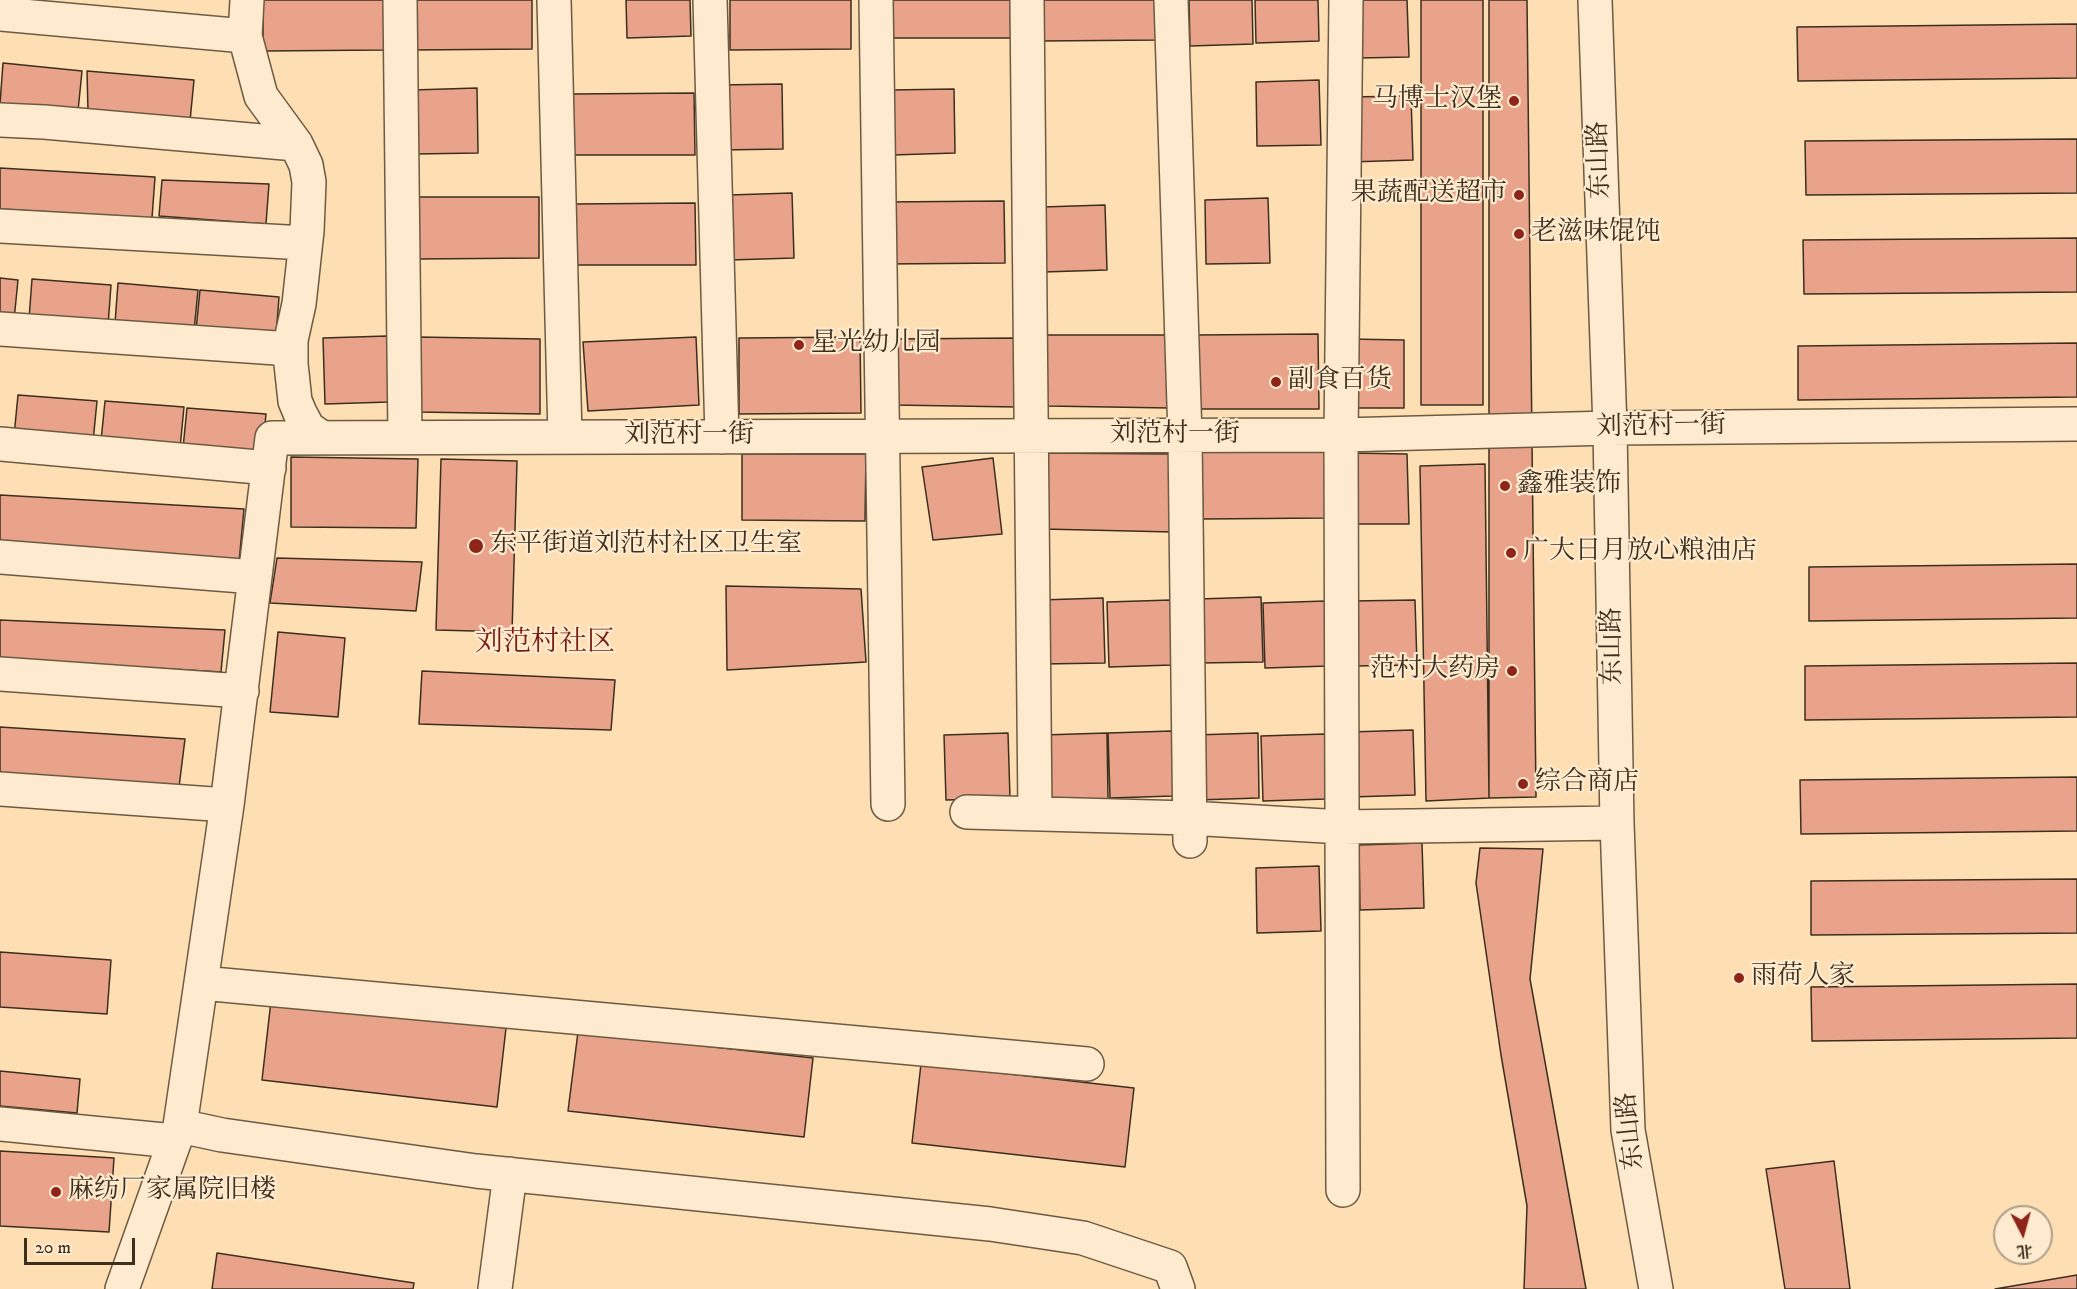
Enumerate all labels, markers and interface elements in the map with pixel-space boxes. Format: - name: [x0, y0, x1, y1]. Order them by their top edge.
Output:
- place label: 马博士汉堡: [1372, 85, 1502, 117]
- marker: 马博士汉堡: [1507, 94, 1521, 108]
- street label: 东山路: [1584, 120, 1618, 200]
- place label: 果蔬配送超市: [1351, 179, 1507, 211]
- marker: 果蔬配送超市: [1512, 188, 1526, 202]
- place label: 老滋味馄饨: [1531, 218, 1661, 250]
- marker: 老滋味馄饨: [1512, 227, 1526, 241]
- place label: 星光幼儿园: [811, 329, 941, 361]
- marker: 星光幼儿园: [792, 338, 806, 352]
- place label: 副食百货: [1288, 366, 1392, 398]
- marker: 副食百货: [1269, 375, 1283, 389]
- street label: 刘范村一街: [1596, 411, 1726, 445]
- street label: 刘范村一街: [1110, 420, 1240, 452]
- street label: 刘范村一街: [624, 421, 754, 453]
- place label: 鑫雅装饰: [1517, 470, 1621, 502]
- marker: 鑫雅装饰: [1498, 479, 1512, 493]
- place label: 东平街道刘范村社区卫生室: [490, 530, 802, 562]
- marker: 东平街道刘范村社区卫生室: [467, 537, 485, 555]
- place label: 广大日月放心粮油店: [1523, 537, 1757, 569]
- marker: 广大日月放心粮油店: [1504, 546, 1518, 560]
- street label: 东山路: [1598, 607, 1630, 685]
- district label: 刘范村社区: [475, 627, 615, 661]
- place label: 范村大药房: [1370, 655, 1500, 687]
- marker: 范村大药房: [1505, 664, 1519, 678]
- place label: 综合商店: [1535, 768, 1639, 800]
- marker: 综合商店: [1516, 777, 1530, 791]
- place label: 雨荷人家: [1751, 962, 1855, 994]
- marker: 雨荷人家: [1732, 971, 1746, 985]
- street label: 东山路: [1612, 1091, 1652, 1171]
- place label: 麻纺厂家属院旧楼: [68, 1176, 276, 1208]
- marker: 麻纺厂家属院旧楼: [49, 1185, 63, 1199]
- north arrow: [1993, 1205, 2053, 1265]
- scale bar: [27, 1226, 138, 1264]
- text: 20 m: [35, 1237, 71, 1259]
- text: 北: [2016, 1240, 2034, 1262]

